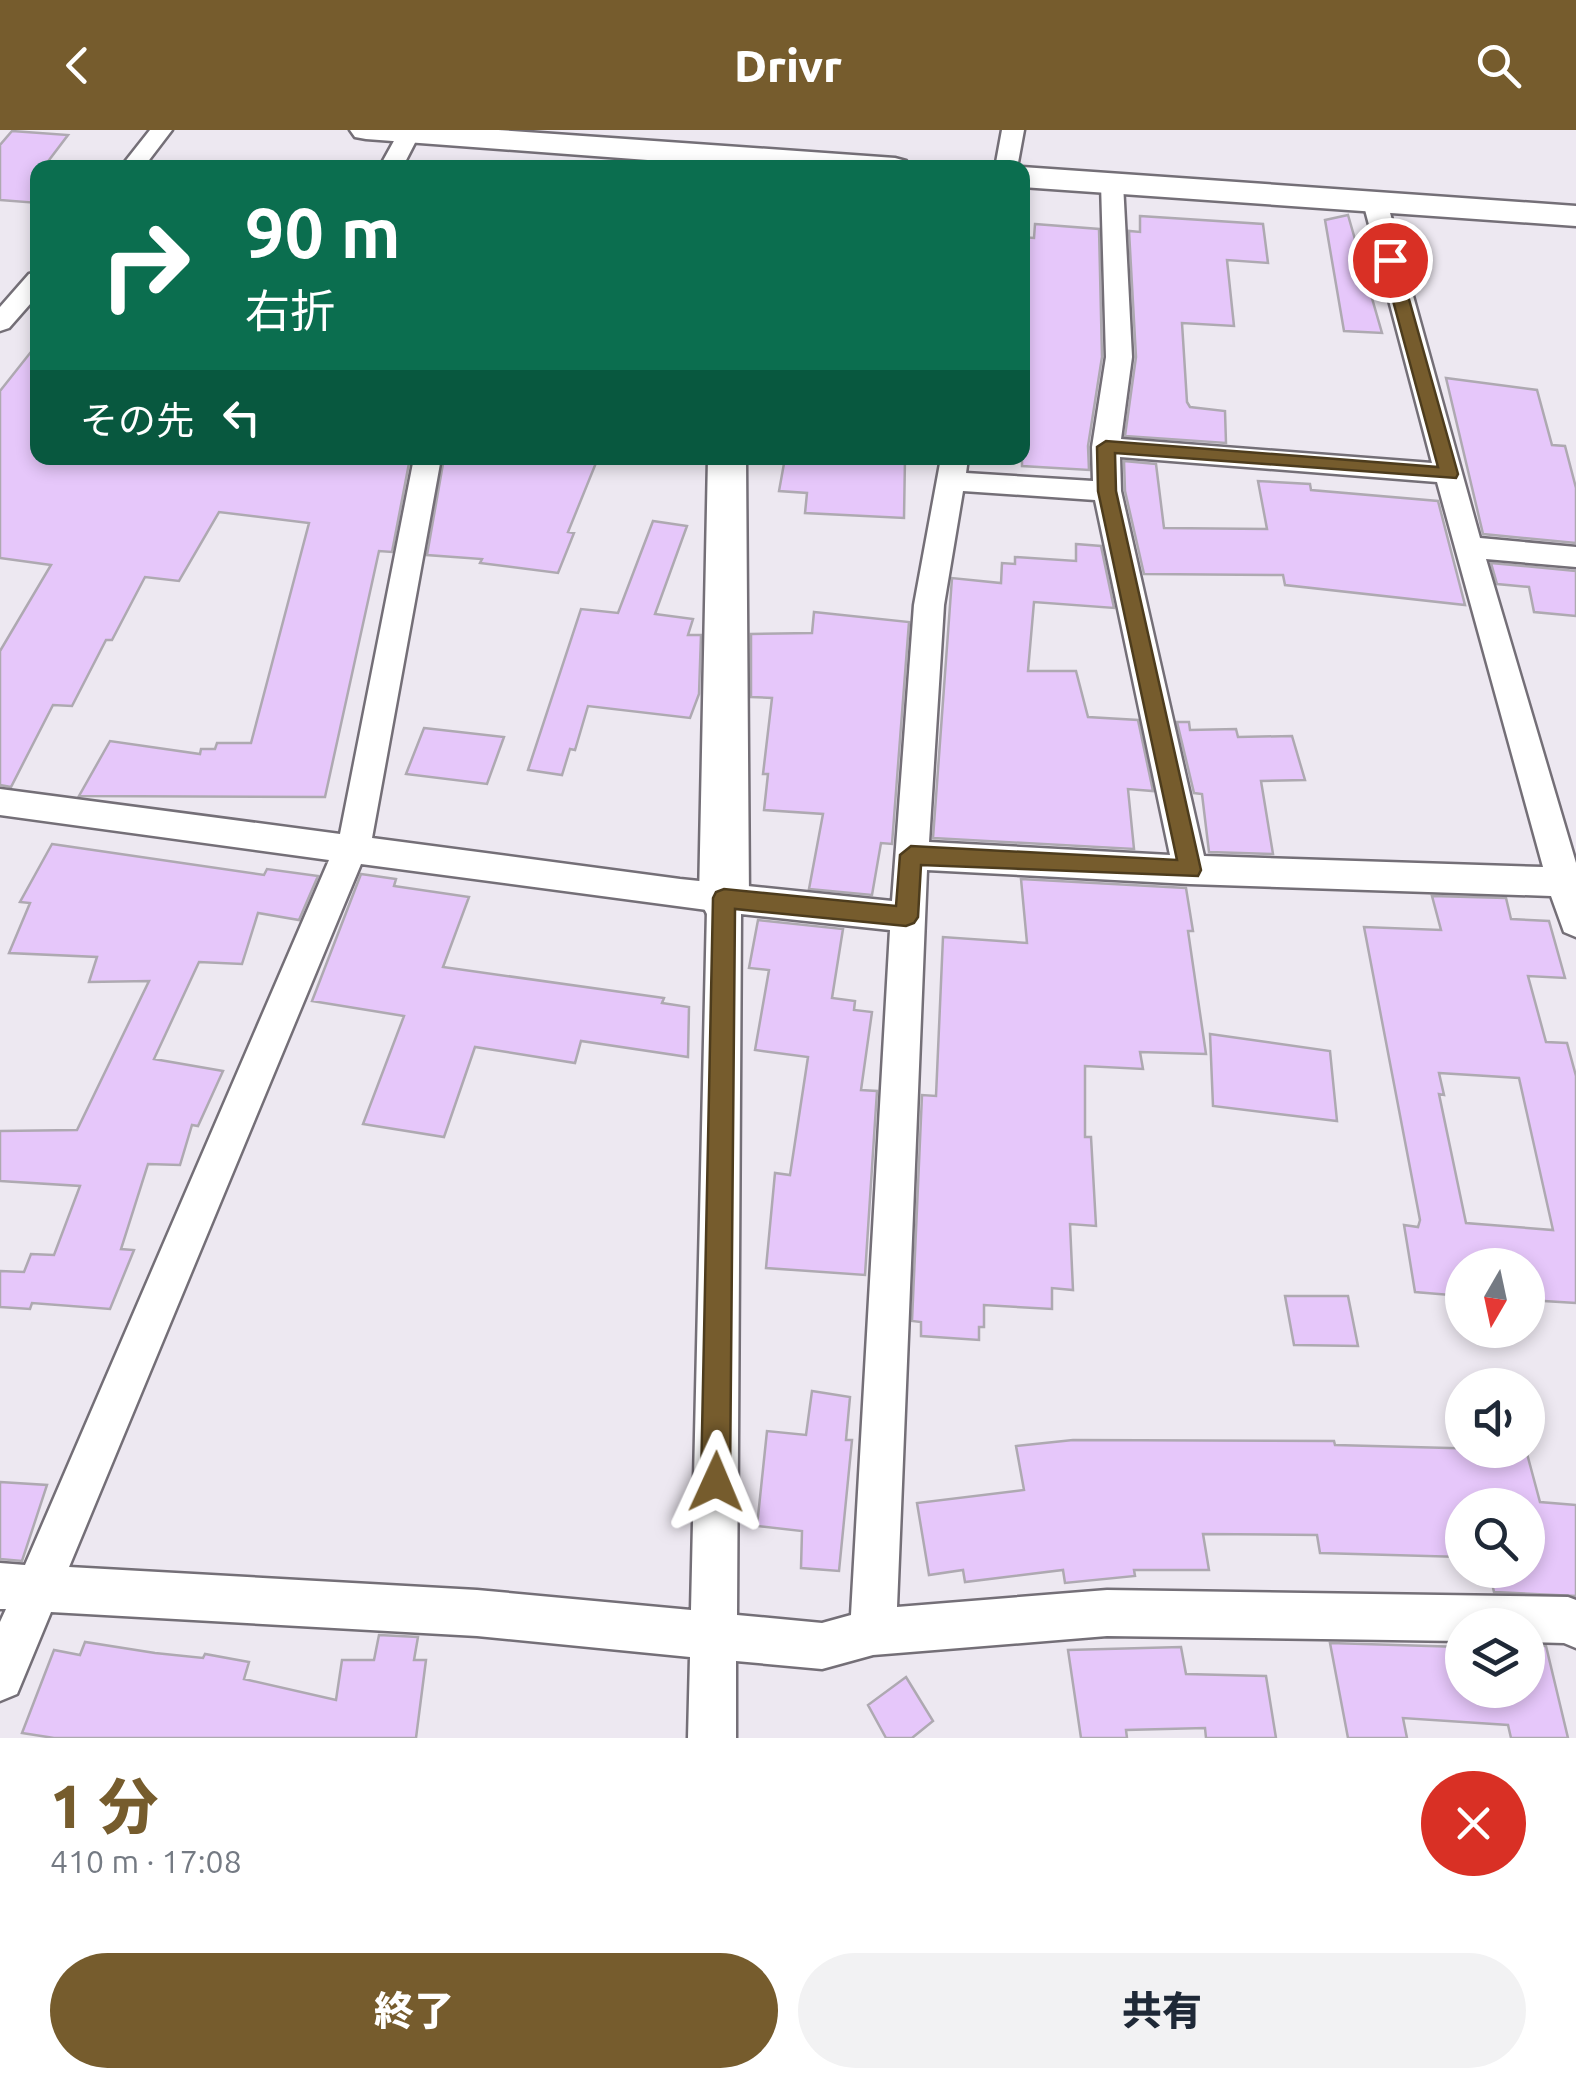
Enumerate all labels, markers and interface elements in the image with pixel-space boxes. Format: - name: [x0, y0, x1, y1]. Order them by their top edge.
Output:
- icon: back: [50, 38, 105, 93]
- icon: search: [1471, 38, 1526, 93]
- text: Drivr: [734, 40, 842, 91]
- text: 90 m: [245, 193, 401, 271]
- icon: right: [80, 200, 210, 330]
- pin: [1348, 218, 1433, 303]
- icon: arrive: [1363, 233, 1418, 288]
- text: 右折: [245, 285, 335, 336]
- icon: left: [214, 390, 269, 445]
- text: その先: [80, 399, 194, 441]
- north arrow: [1445, 1248, 1545, 1348]
- map controls: [1445, 1248, 1545, 1708]
- button: sound: [1445, 1368, 1545, 1468]
- position arrow: [664, 1430, 768, 1534]
- button: search: [1445, 1488, 1545, 1588]
- button: layers: [1445, 1608, 1545, 1708]
- button: close: [1421, 1771, 1526, 1876]
- text: 1 分: [50, 1772, 158, 1839]
- text: 410 m · 17:08: [50, 1843, 242, 1879]
- button: 終了: [50, 1953, 778, 2068]
- button: 共有: [798, 1953, 1526, 2068]

